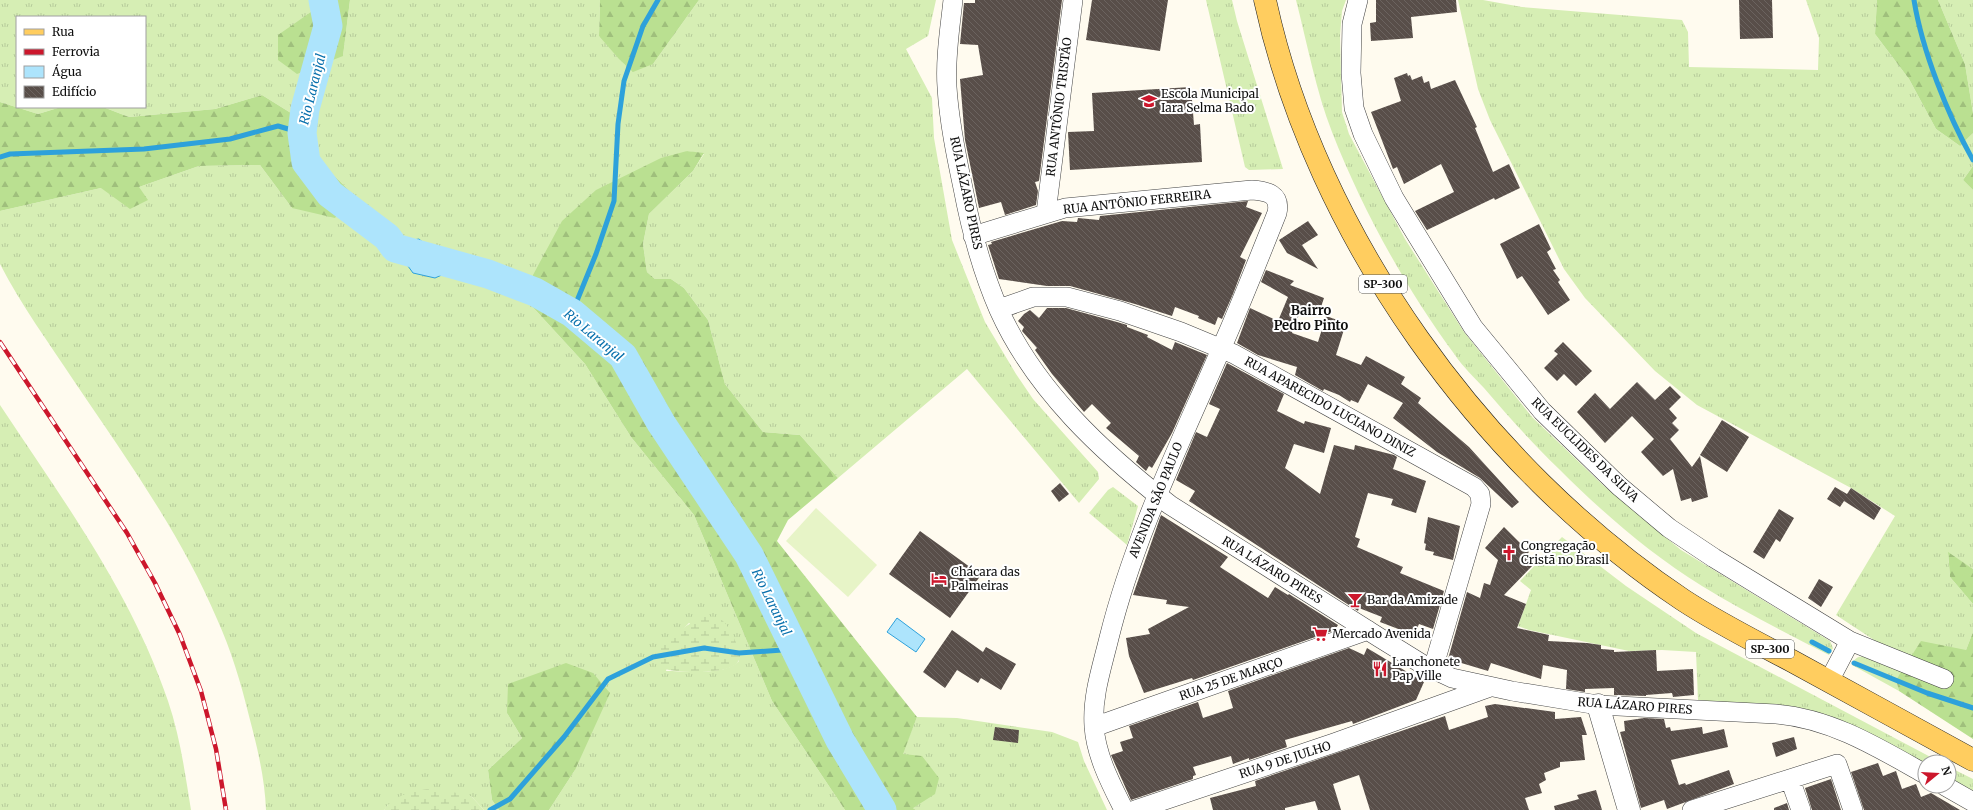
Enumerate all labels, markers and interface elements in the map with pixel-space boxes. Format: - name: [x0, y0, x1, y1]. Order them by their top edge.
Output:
- legend: [16, 16, 146, 108]
- text: Rua: [52, 24, 75, 39]
- street label: RUA ANTÔNIO TRISTÃO: [1043, 36, 1075, 177]
- text: Ferrovia: [52, 44, 100, 59]
- water label: Rio Laranjal: [295, 52, 330, 126]
- text: Água: [51, 64, 82, 79]
- text: Edifício: [52, 84, 96, 99]
- place label: Escola Municipal Iara Selma Bado: [1161, 86, 1259, 115]
- school or university icon: Escola Municipal Iara Selma Bado: [1140, 92, 1158, 110]
- street label: RUA LÁZARO PIRES: [947, 135, 986, 251]
- street label: RUA ANTÔNIO FERREIRA: [1062, 186, 1212, 217]
- road number: SP-300: [1359, 275, 1407, 293]
- district label: Bairro Pedro Pinto: [1274, 302, 1349, 334]
- water label: Rio Laranjal: [560, 306, 627, 365]
- street label: RUA APARECIDO LUCIANO DINIZ: [1242, 353, 1419, 460]
- street label: RUA EUCLIDES DA SILVA: [1529, 394, 1642, 505]
- street label: AVENIDA SÃO PAULO: [1125, 439, 1186, 561]
- street label: RUA LÁZARO PIRES: [1219, 533, 1325, 606]
- place label: Congregação Cristã no Brasil: [1521, 538, 1609, 567]
- church icon: Congregação Cristã no Brasil: [1500, 544, 1518, 562]
- place label: Chácara das Palmeiras: [951, 564, 1020, 593]
- water label: Rio Laranjal: [748, 566, 795, 639]
- hotel icon: Chácara das Palmeiras: [930, 570, 948, 588]
- bar icon: Bar da Amizade: [1346, 591, 1364, 609]
- place label: Bar da Amizade: [1367, 592, 1458, 607]
- supermarket icon: Mercado Avenida: [1311, 625, 1329, 643]
- place label: Mercado Avenida: [1332, 626, 1432, 641]
- road number: SP-300: [1746, 640, 1794, 658]
- street label: RUA 25 DE MARÇO: [1177, 654, 1285, 703]
- place label: Lanchonete Pap Ville: [1392, 654, 1460, 683]
- restaurant icon: Lanchonete Pap Ville: [1371, 660, 1389, 678]
- street label: RUA LÁZARO PIRES: [1577, 694, 1693, 717]
- street label: RUA 9 DE JULHO: [1237, 737, 1333, 781]
- north arrow: [1917, 754, 1957, 794]
- text: N: [1939, 765, 1955, 777]

